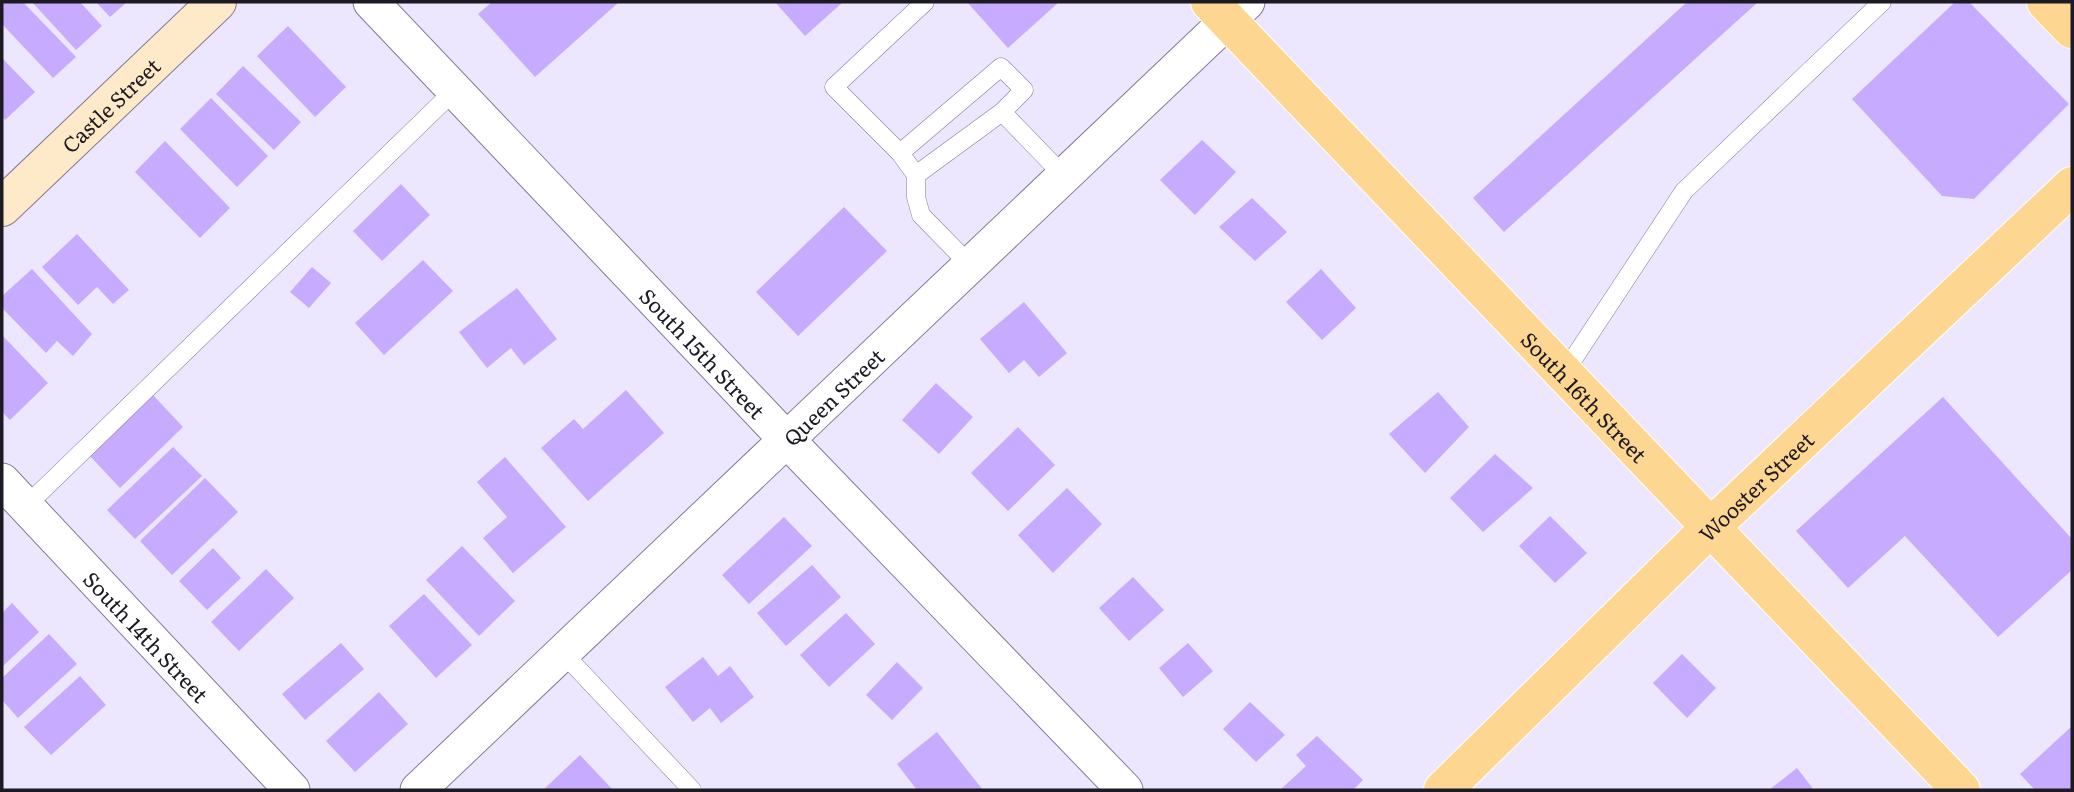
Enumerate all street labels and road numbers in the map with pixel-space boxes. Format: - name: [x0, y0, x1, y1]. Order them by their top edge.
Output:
- street label: Castle Street: [54, 49, 166, 159]
- street label: South 15th Street: [634, 280, 774, 425]
- street label: South 16th Street: [1515, 323, 1656, 469]
- street label: Queen Street: [775, 340, 890, 452]
- street label: Wooster Street: [1691, 423, 1820, 548]
- street label: South 14th Street: [78, 563, 217, 709]

